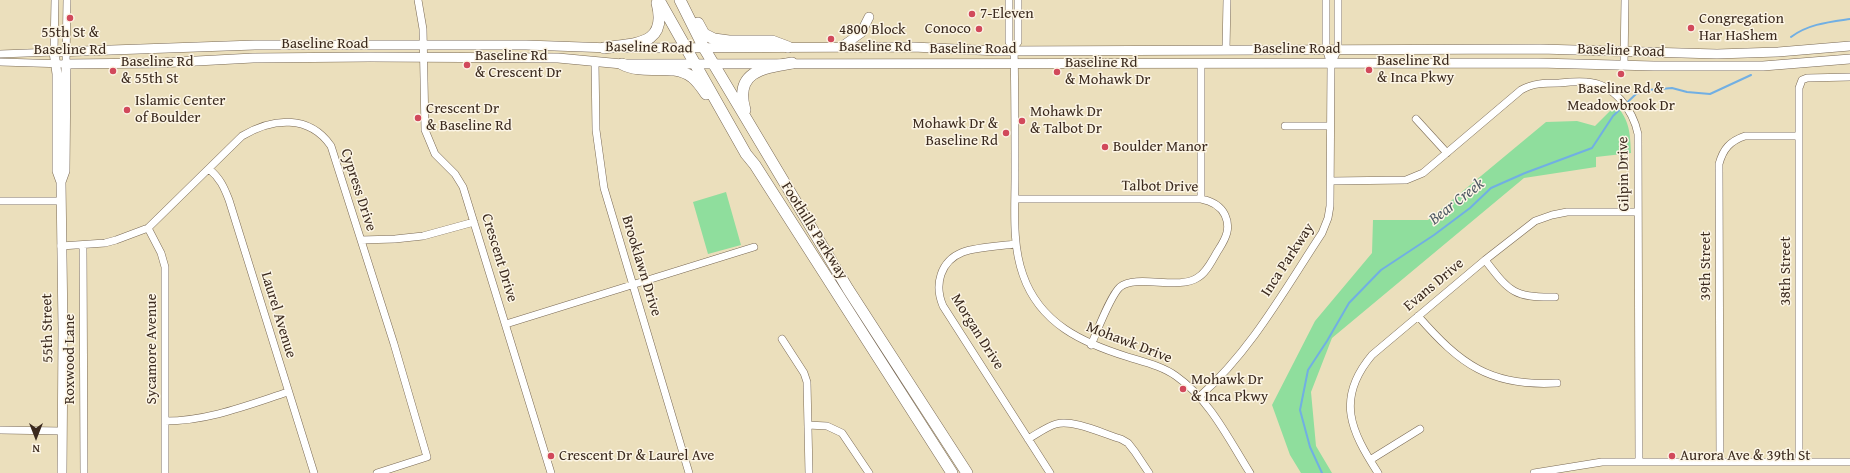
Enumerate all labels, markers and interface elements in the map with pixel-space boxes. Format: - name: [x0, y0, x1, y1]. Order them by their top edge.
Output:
- place label: 7-Eleven: [980, 5, 1034, 23]
- marker: 7-Eleven: [967, 9, 977, 19]
- place label: Congregation Har HaShem: [1699, 10, 1784, 45]
- marker: 55th St & Baseline Rd: [65, 13, 75, 23]
- place label: Conoco: [925, 20, 971, 38]
- place label: 4800 Block Baseline Rd: [839, 21, 911, 56]
- marker: Congregation Har HaShem: [1686, 23, 1696, 33]
- place label: 55th St & Baseline Rd: [34, 24, 106, 59]
- marker: Conoco: [974, 24, 984, 34]
- marker: 4800 Block Baseline Rd: [826, 34, 836, 44]
- street label: Baseline Road: [281, 35, 369, 53]
- street label: Baseline Road: [605, 38, 693, 58]
- street label: Baseline Road: [929, 40, 1017, 58]
- street label: Baseline Road: [1253, 40, 1341, 58]
- street label: Baseline Road: [1577, 40, 1665, 62]
- place label: Baseline Rd & Crescent Dr: [475, 47, 562, 82]
- place label: Baseline Rd & Inca Pkwy: [1377, 52, 1454, 87]
- place label: Baseline Rd & 55th St: [121, 53, 193, 88]
- place label: Baseline Rd & Mohawk Dr: [1065, 54, 1151, 89]
- marker: Baseline Rd & Crescent Dr: [462, 60, 472, 70]
- marker: Baseline Rd & Inca Pkwy: [1364, 65, 1374, 75]
- marker: Baseline Rd & 55th St: [108, 66, 118, 76]
- marker: Baseline Rd & Mohawk Dr: [1052, 67, 1062, 77]
- marker: Baseline Rd & Meadowbrook Dr: [1616, 69, 1626, 79]
- place label: Baseline Rd & Meadowbrook Dr: [1567, 80, 1675, 115]
- place label: Islamic Center of Boulder: [135, 92, 225, 127]
- place label: Crescent Dr & Baseline Rd: [426, 100, 512, 135]
- place label: Mohawk Dr & Talbot Dr: [1030, 103, 1102, 138]
- marker: Islamic Center of Boulder: [122, 105, 132, 115]
- marker: Crescent Dr & Baseline Rd: [413, 113, 423, 123]
- place label: Mohawk Dr & Baseline Rd: [912, 115, 998, 150]
- marker: Mohawk Dr & Talbot Dr: [1017, 116, 1027, 126]
- marker: Mohawk Dr & Baseline Rd: [1001, 128, 1011, 138]
- street label: Gilpin Drive: [1614, 136, 1634, 212]
- place label: Boulder Manor: [1113, 138, 1208, 156]
- marker: Boulder Manor: [1100, 142, 1110, 152]
- street label: Cypress Drive: [336, 147, 380, 233]
- water label: Bear Creek: [1426, 175, 1488, 229]
- street label: Talbot Drive: [1121, 177, 1199, 197]
- street label: Foothills Parkway: [777, 179, 851, 283]
- street label: Crescent Drive: [477, 212, 521, 304]
- street label: Brooklawn Drive: [617, 213, 665, 319]
- street label: Inca Parkway: [1258, 220, 1318, 300]
- street label: 39th Street: [1697, 231, 1715, 301]
- street label: 38th Street: [1777, 236, 1795, 306]
- street label: Evans Drive: [1400, 255, 1468, 315]
- street label: Laurel Avenue: [256, 270, 300, 360]
- street label: Morgan Drive: [947, 291, 1007, 373]
- street label: 55th Street: [38, 293, 58, 363]
- street label: Sycamore Avenue: [143, 294, 161, 404]
- street label: Roxwood Lane: [61, 314, 79, 404]
- street label: Mohawk Drive: [1084, 318, 1174, 368]
- place label: Mohawk Dr & Inca Pkwy: [1191, 371, 1268, 406]
- marker: Mohawk Dr & Inca Pkwy: [1178, 384, 1188, 394]
- north arrow: [16, 417, 56, 457]
- text: N: [32, 441, 40, 457]
- place label: Crescent Dr & Laurel Ave: [559, 447, 714, 465]
- place label: Aurora Ave & 39th St: [1680, 447, 1811, 465]
- marker: Crescent Dr & Laurel Ave: [546, 451, 556, 461]
- marker: Aurora Ave & 39th St: [1667, 451, 1677, 461]

